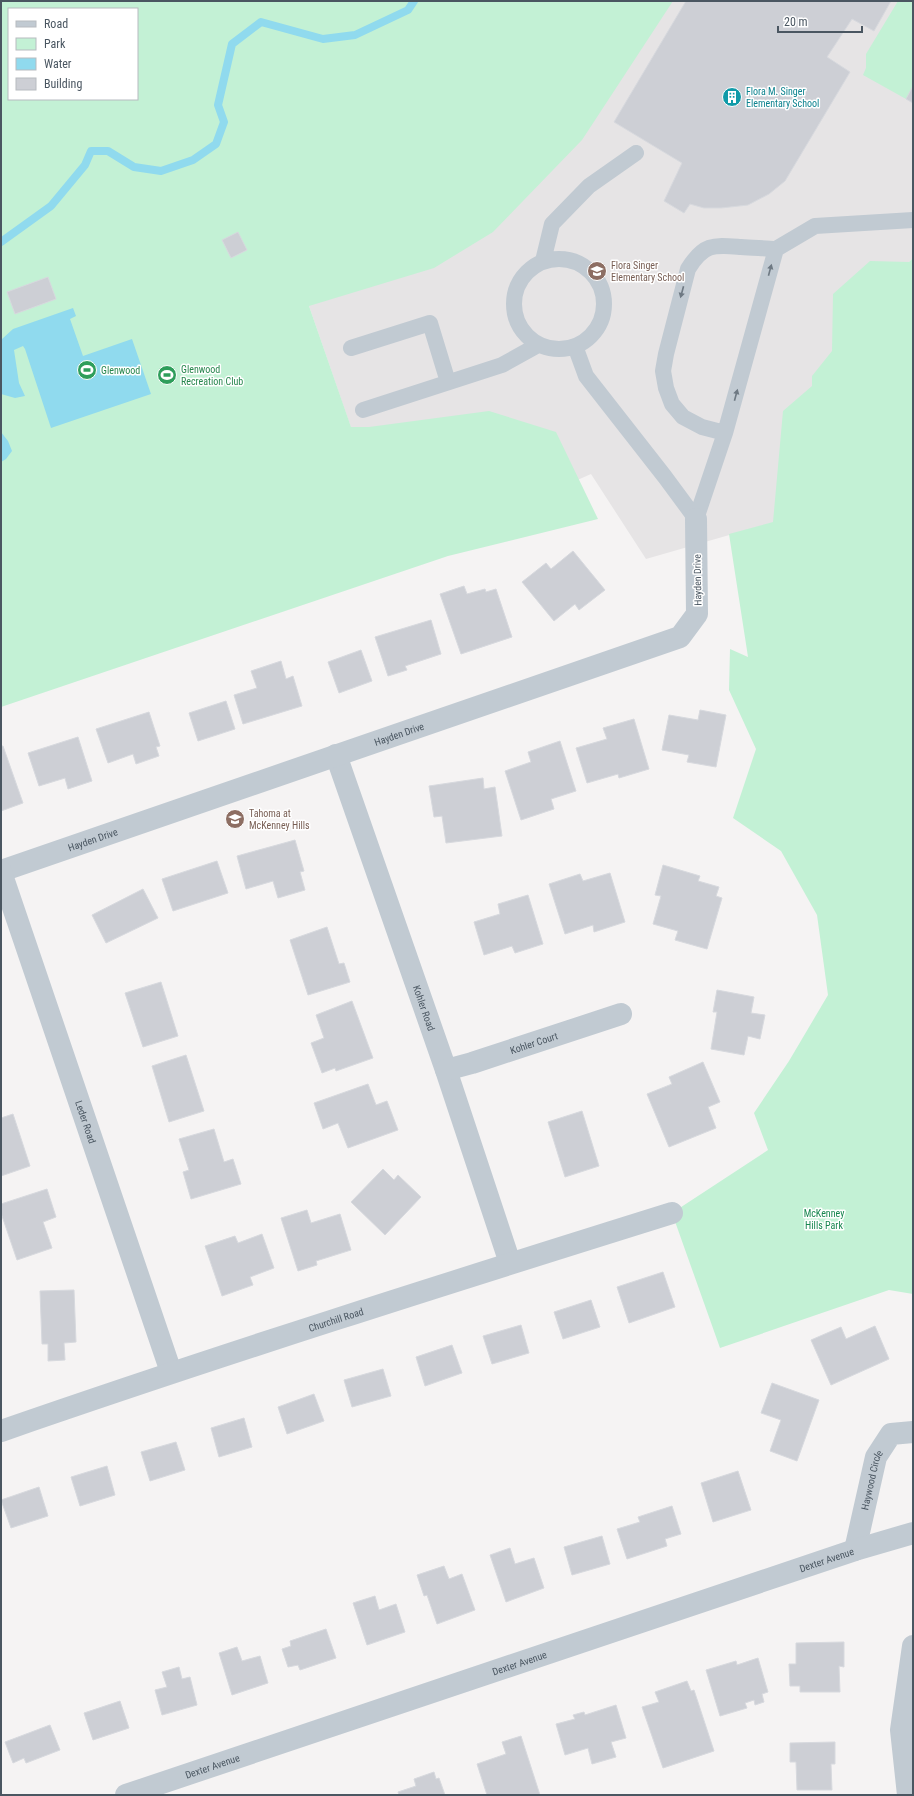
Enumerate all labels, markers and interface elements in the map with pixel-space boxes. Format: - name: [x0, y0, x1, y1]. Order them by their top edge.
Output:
- legend: [8, 8, 138, 100]
- scale bar: [778, 8, 862, 34]
- text: 20 m: [784, 15, 808, 29]
- text: Road: [44, 17, 68, 31]
- text: Park: [44, 37, 66, 51]
- text: Water: [44, 57, 72, 71]
- text: Building: [44, 77, 82, 91]
- building icon: Flora M. Singer Elementary School: [721, 86, 743, 108]
- place label: Flora M. Singer Elementary School: [746, 86, 819, 109]
- school or university icon: Flora Singer Elementary School: [586, 260, 608, 282]
- place label: Flora Singer Elementary School: [611, 260, 684, 283]
- one-way arrow: [768, 263, 774, 276]
- one-way arrow: [679, 286, 685, 298]
- sports icon: Glenwood: [76, 359, 98, 381]
- sports icon: Glenwood Recreation Club: [156, 364, 178, 386]
- place label: Glenwood Recreation Club: [181, 364, 243, 387]
- place label: Glenwood: [101, 365, 140, 376]
- one-way arrow: [733, 389, 739, 401]
- street label: Hayden Drive: [692, 554, 703, 606]
- street label: Hayden Drive: [373, 721, 426, 748]
- school or university icon: Tahoma at McKenney Hills: [224, 808, 246, 830]
- place label: Tahoma at McKenney Hills: [249, 808, 310, 831]
- street label: Hayden Drive: [67, 826, 119, 854]
- street label: Kohler Road: [411, 984, 437, 1033]
- street label: Kohler Court: [509, 1030, 559, 1056]
- street label: Leder Road: [73, 1099, 98, 1145]
- park label: McKenney Hills Park: [804, 1208, 844, 1231]
- street label: Churchill Road: [307, 1306, 365, 1334]
- street label: Haywood Circle: [859, 1448, 885, 1511]
- street label: Dexter Avenue: [798, 1546, 856, 1574]
- street label: Dexter Avenue: [491, 1649, 548, 1677]
- street label: Dexter Avenue: [184, 1752, 241, 1781]

